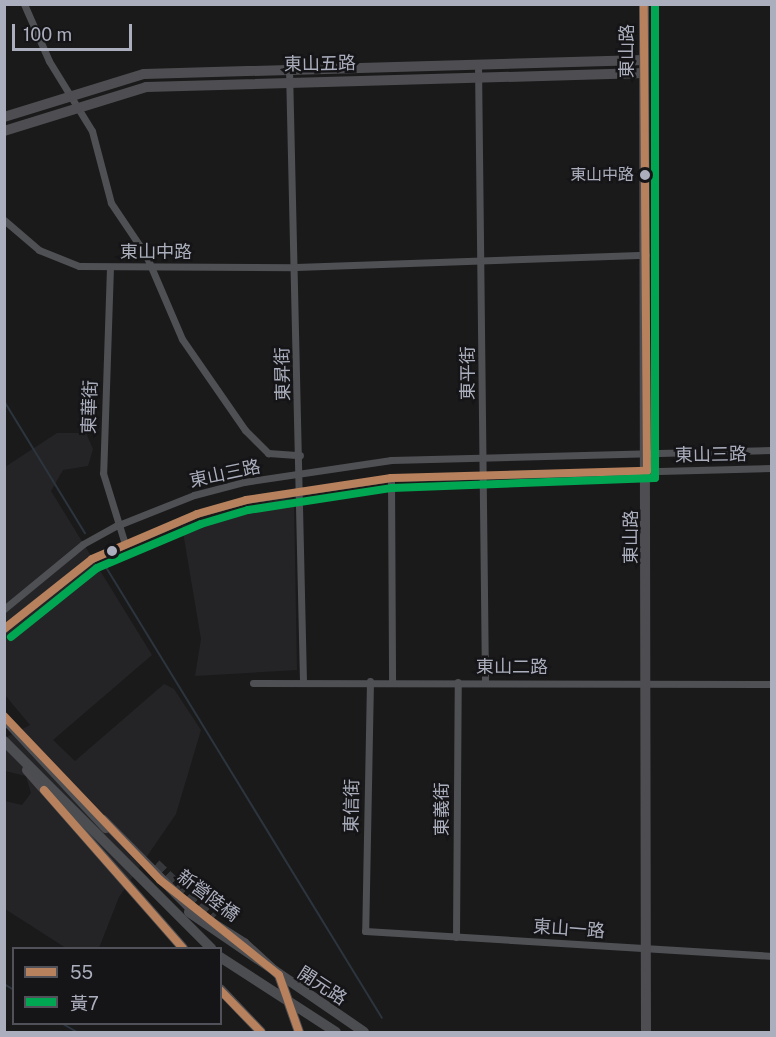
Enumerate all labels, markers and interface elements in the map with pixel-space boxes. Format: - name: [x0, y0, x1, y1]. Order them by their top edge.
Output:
- scale bar: [15, 12, 135, 50]
- text: 100 m: [23, 24, 72, 45]
- street label: 東山路: [616, 24, 638, 78]
- street label: 東山五路: [284, 53, 356, 75]
- place label: 東山中路: [570, 165, 634, 185]
- marker: 東山中路: [639, 169, 651, 181]
- street label: 東山中路: [120, 241, 192, 263]
- street label: 東平街: [457, 346, 479, 400]
- street label: 東昇街: [272, 347, 294, 401]
- street label: 東華街: [78, 380, 102, 434]
- street label: 東山三路: [675, 444, 747, 466]
- street label: 東山三路: [188, 456, 262, 492]
- street label: 東山路: [620, 510, 642, 564]
- unlabelled marker: [106, 545, 118, 557]
- street label: 東山二路: [476, 656, 548, 678]
- street label: 東信街: [341, 779, 363, 833]
- street label: 東義街: [431, 782, 453, 836]
- street label: 新營陸橋: [173, 866, 243, 926]
- street label: 東山一路: [532, 916, 606, 942]
- legend: [12, 947, 222, 1025]
- text: 55: [70, 962, 93, 983]
- street label: 開元路: [293, 962, 351, 1010]
- text: 黃7: [70, 993, 99, 1014]

